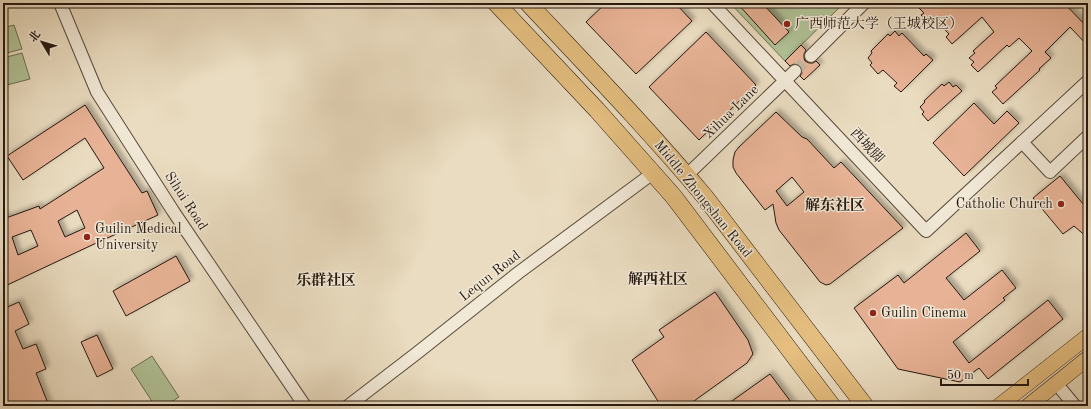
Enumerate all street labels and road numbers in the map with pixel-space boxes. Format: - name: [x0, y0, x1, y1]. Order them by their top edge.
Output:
- street label: Xihua Lane: [701, 82, 761, 142]
- street label: 西城脚: [848, 125, 887, 166]
- street label: Middle Zhongshan Road: [652, 138, 754, 260]
- street label: Sihui Road: [162, 169, 210, 233]
- street label: Lequn Road: [457, 248, 523, 304]

